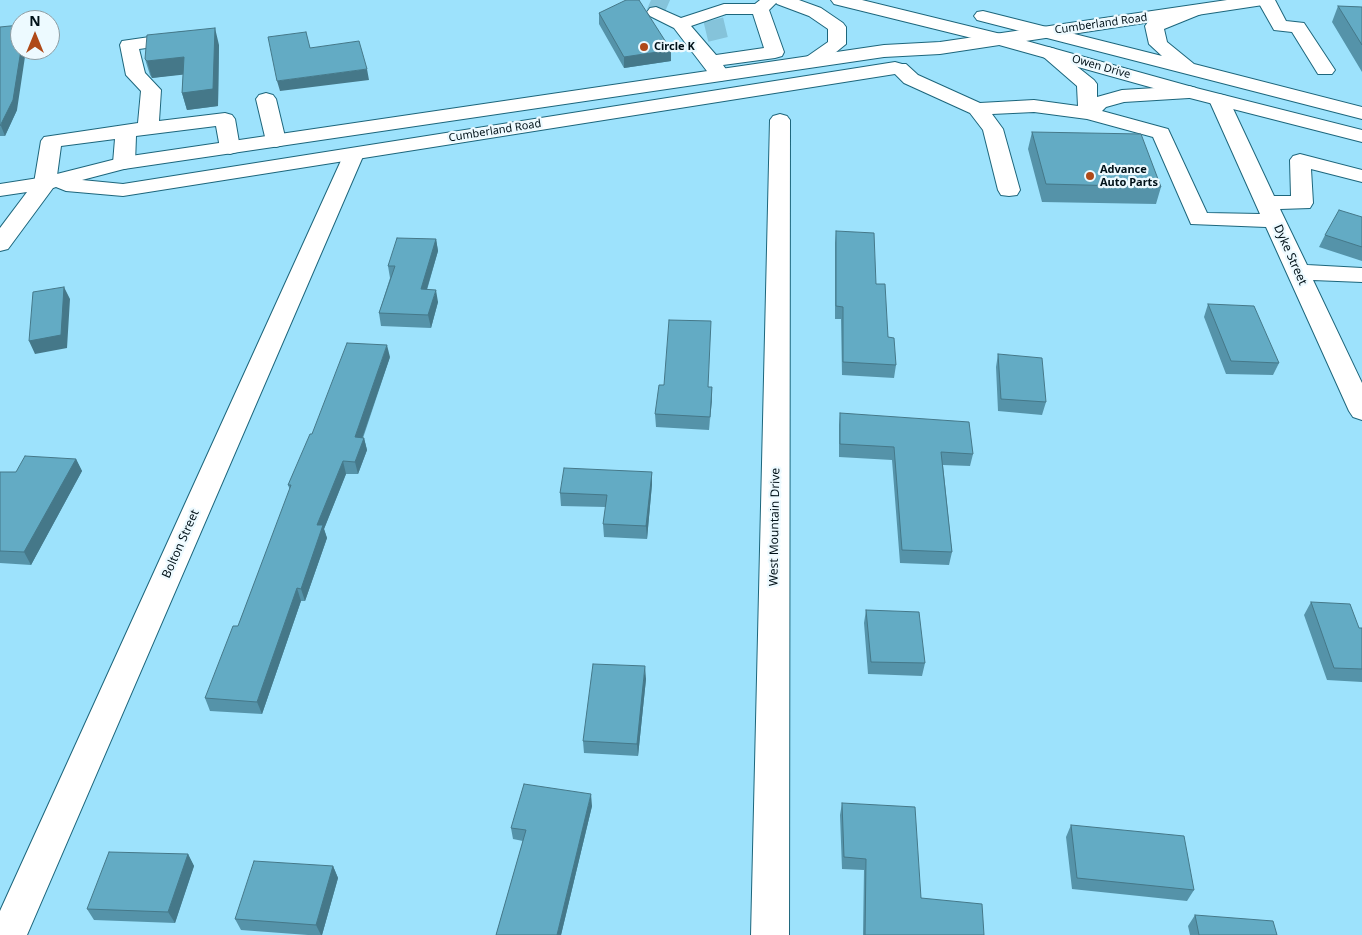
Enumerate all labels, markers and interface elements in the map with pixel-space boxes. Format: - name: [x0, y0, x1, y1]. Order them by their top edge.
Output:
- north arrow: [10, 10, 60, 60]
- text: N: [29, 11, 41, 30]
- street label: Cumberland Road: [1054, 11, 1148, 37]
- place label: Circle K: [654, 40, 695, 54]
- marker: Circle K: [638, 41, 650, 53]
- street label: Owen Drive: [1070, 52, 1132, 82]
- street label: Cumberland Road: [448, 117, 542, 145]
- place label: Advance Auto Parts: [1100, 163, 1158, 189]
- marker: Advance Auto Parts: [1084, 170, 1096, 182]
- street label: Dyke Street: [1270, 223, 1310, 287]
- street label: West Mountain Drive: [767, 468, 783, 586]
- street label: Bolton Street: [159, 507, 203, 581]

